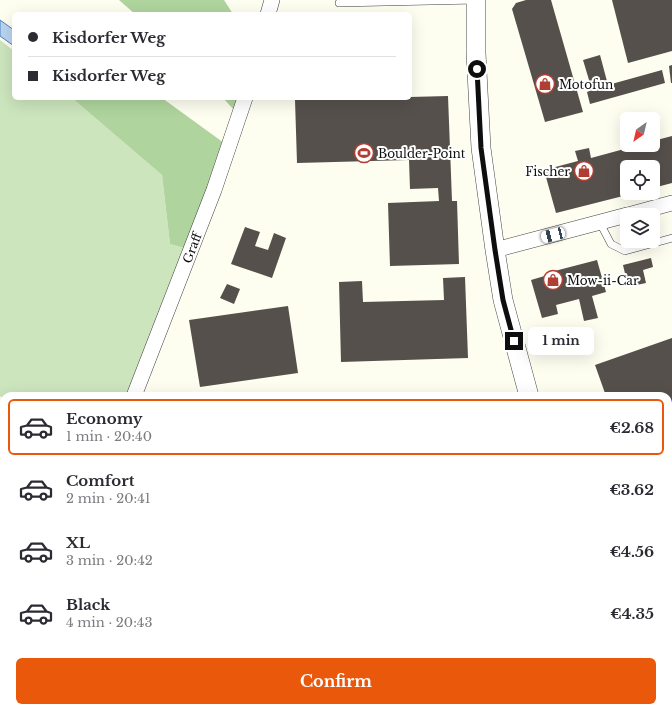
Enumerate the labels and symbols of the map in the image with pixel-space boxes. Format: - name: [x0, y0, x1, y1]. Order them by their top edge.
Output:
- route start: [468, 60, 486, 78]
- shop icon: Motofun: [534, 73, 556, 95]
- place label: Motofun: [559, 77, 613, 92]
- north arrow: [620, 112, 660, 152]
- sports icon: Boulder-Point: [353, 142, 375, 164]
- place label: Boulder-Point: [378, 146, 466, 161]
- shop icon: Fischer: [573, 160, 595, 182]
- place label: Fischer: [525, 164, 570, 179]
- car: [540, 226, 566, 244]
- street label: Graff: [179, 229, 205, 265]
- shop icon: Mow-ii-Car: [542, 269, 564, 291]
- place label: Mow-ii-Car: [567, 273, 639, 288]
- callout: 1 min: [528, 327, 594, 355]
- route end: [505, 332, 523, 350]

